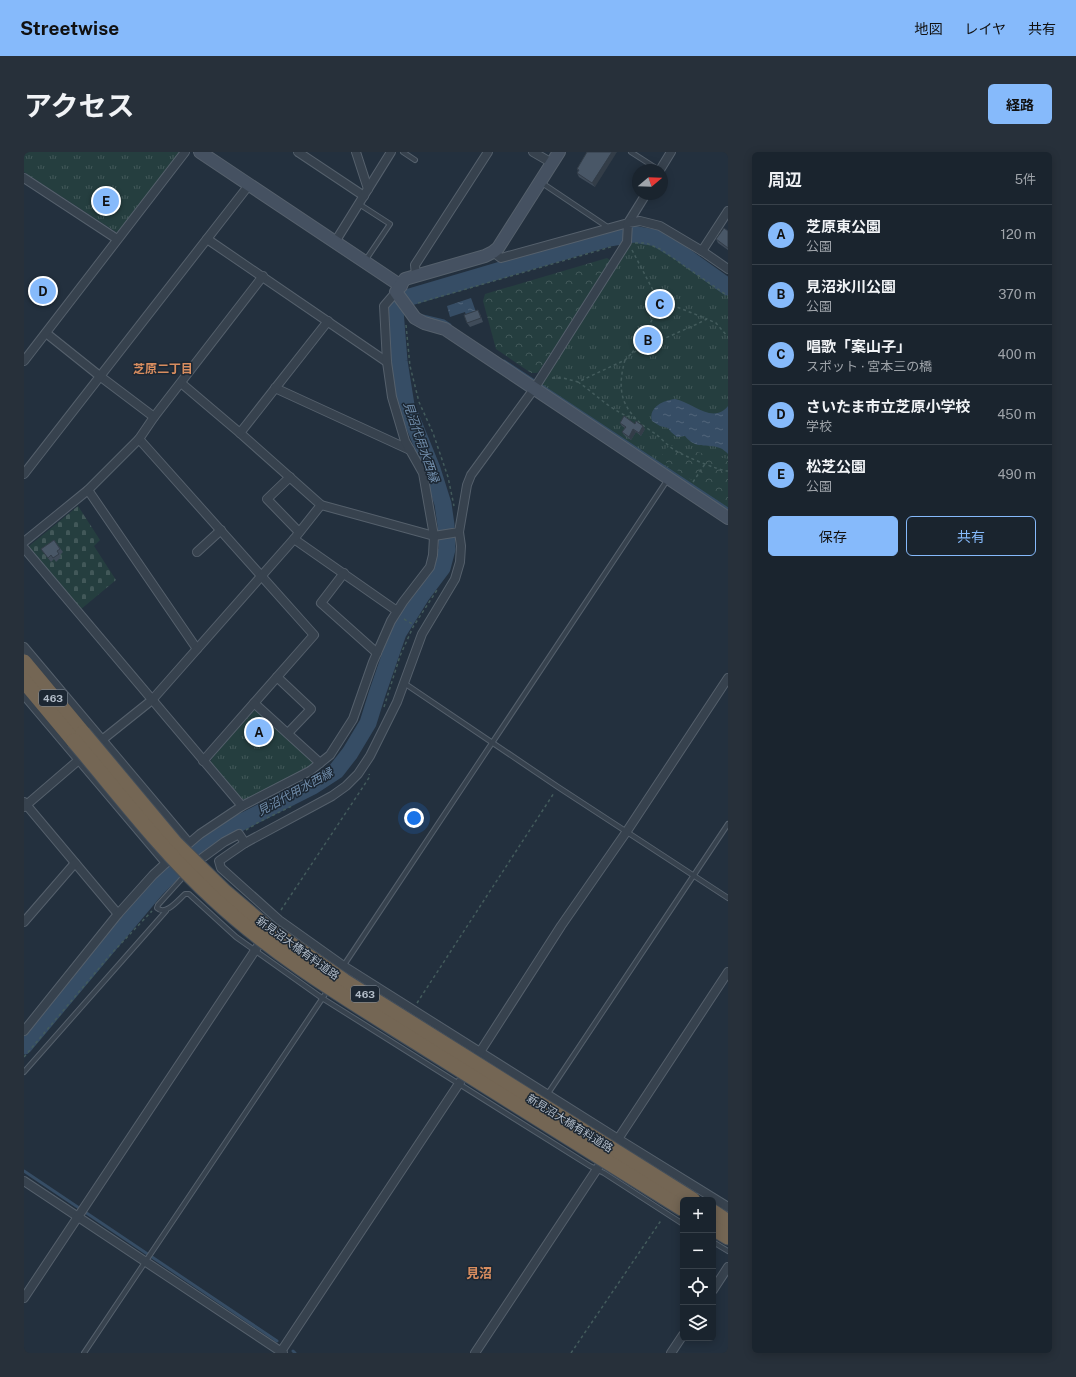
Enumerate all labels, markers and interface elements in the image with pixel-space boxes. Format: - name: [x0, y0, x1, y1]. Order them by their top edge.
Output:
- text: Streetwise: [20, 17, 119, 39]
- text: 地図: [914, 21, 942, 37]
- text: レイヤ: [964, 21, 1006, 37]
- text: 共有: [1028, 21, 1056, 37]
- button: 経路: [988, 84, 1052, 124]
- text: アクセス: [24, 89, 135, 122]
- north arrow: [632, 164, 668, 200]
- text: 周辺: [768, 170, 802, 190]
- text: 5件: [1015, 172, 1036, 187]
- pin: E: [93, 186, 119, 216]
- text: 芝原東公園: [806, 218, 881, 235]
- text: A: [776, 227, 786, 242]
- text: 120 m: [1001, 227, 1036, 242]
- text: 公園: [806, 239, 832, 254]
- pin: D: [30, 276, 56, 306]
- text: 見沼氷川公園: [806, 278, 896, 295]
- text: B: [777, 287, 785, 302]
- text: 370 m: [998, 287, 1036, 302]
- pin: C: [647, 289, 673, 319]
- text: 公園: [806, 299, 832, 314]
- pin: B: [635, 325, 661, 355]
- text: 唱歌「案山子」: [806, 338, 911, 355]
- text: C: [776, 347, 786, 362]
- text: 400 m: [998, 347, 1036, 362]
- text: スポット · 宮本三の橋: [806, 359, 932, 374]
- district label: 芝原二丁目: [133, 362, 193, 376]
- text: さいたま市立芝原小学校: [806, 398, 971, 415]
- water label: 見沼代用水西縁: [401, 400, 442, 486]
- text: D: [776, 407, 786, 422]
- text: 450 m: [997, 407, 1036, 422]
- text: 学校: [806, 419, 832, 434]
- text: 松芝公園: [806, 458, 866, 475]
- text: E: [777, 467, 785, 482]
- text: 490 m: [997, 467, 1036, 482]
- text: 公園: [806, 479, 832, 494]
- button: 保存: [768, 516, 898, 556]
- button: 共有: [906, 516, 1036, 556]
- road number: 463: [39, 690, 67, 706]
- pin: A: [246, 717, 272, 747]
- water label: 見沼代用水西縁: [255, 765, 337, 818]
- your location: [404, 808, 424, 828]
- street label: 新見沼大橋有料道路: [254, 914, 342, 982]
- road number: 463: [351, 986, 379, 1002]
- street label: 新見沼大橋有料道路: [525, 1092, 615, 1154]
- map controls: [680, 1197, 716, 1341]
- button: +: [680, 1197, 716, 1233]
- button: −: [680, 1233, 716, 1269]
- district label: 見沼: [466, 1266, 492, 1281]
- button: locate: [680, 1269, 716, 1305]
- button: layers: [680, 1305, 716, 1341]

